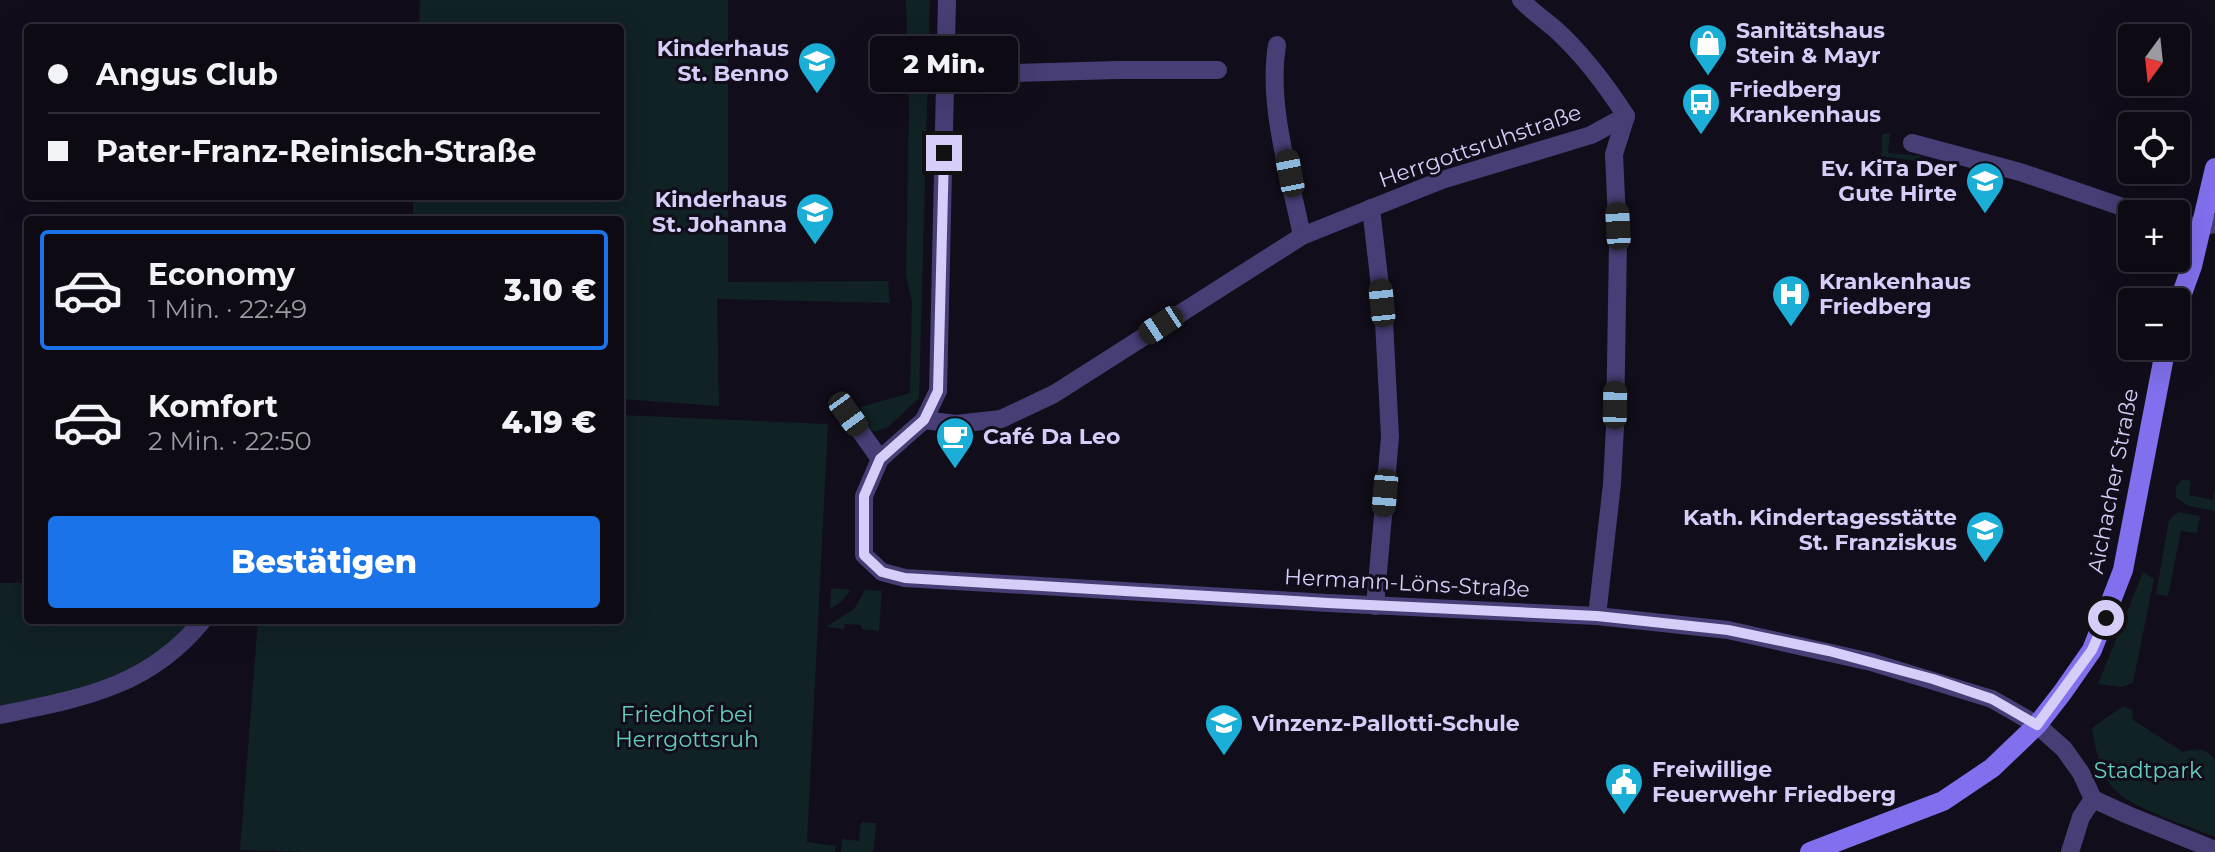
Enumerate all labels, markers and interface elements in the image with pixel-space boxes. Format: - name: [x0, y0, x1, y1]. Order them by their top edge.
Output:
- place label: Sanitätshaus Stein & Mayr: [1736, 17, 1885, 69]
- shop icon: Sanitätshaus Stein & Mayr: [1687, 22, 1729, 77]
- north arrow: [2118, 24, 2190, 96]
- map controls: [2118, 24, 2190, 360]
- place label: Kinderhaus St. Benno: [657, 35, 789, 87]
- callout: 2 Min.: [870, 37, 1018, 93]
- school or university icon: Kinderhaus St. Benno: [796, 40, 838, 95]
- text: 2 Min.: [903, 48, 985, 80]
- text: Angus Club: [96, 56, 278, 93]
- place label: Friedberg Krankenhaus: [1729, 76, 1881, 128]
- bus stop icon: Friedberg Krankenhaus: [1680, 81, 1722, 136]
- street label: Herrgottsruhstraße: [1375, 99, 1585, 193]
- button: locate: [2118, 112, 2190, 184]
- text: Pater-Franz-Reinisch-Straße: [96, 133, 537, 170]
- route end: [926, 135, 962, 171]
- car: [1274, 147, 1306, 199]
- place label: Ev. KiTa Der Gute Hirte: [1821, 155, 1957, 207]
- school or university icon: Ev. KiTa Der Gute Hirte: [1964, 160, 2006, 215]
- place label: Kinderhaus St. Johanna: [652, 186, 787, 238]
- school or university icon: Kinderhaus St. Johanna: [794, 191, 836, 246]
- button: +: [2118, 200, 2190, 272]
- car: [1605, 201, 1631, 251]
- icon: car: [52, 254, 124, 326]
- text: Economy: [148, 256, 295, 293]
- place label: Krankenhaus Friedberg: [1819, 268, 1971, 320]
- text: 3.10 €: [504, 272, 596, 309]
- hospital icon: Krankenhaus Friedberg: [1770, 273, 1812, 328]
- car: [1368, 278, 1396, 328]
- button: −: [2118, 288, 2190, 360]
- text: 1 Min. · 22:49: [148, 293, 307, 325]
- car: [1134, 302, 1188, 348]
- car: [1603, 381, 1627, 429]
- icon: car: [52, 386, 124, 458]
- street label: Aichacher Straße: [2082, 386, 2144, 576]
- text: Komfort: [148, 388, 278, 425]
- car: [824, 388, 872, 440]
- text: 4.19 €: [502, 404, 596, 441]
- cafe icon: Café Da Leo: [934, 415, 976, 470]
- place label: Café Da Leo: [983, 423, 1120, 450]
- text: 2 Min. · 22:50: [148, 425, 312, 457]
- car: [1371, 468, 1399, 518]
- place label: Kath. Kindertagesstätte St. Franziskus: [1683, 504, 1957, 556]
- school or university icon: Kath. Kindertagesstätte St. Franziskus: [1964, 509, 2006, 564]
- button: Bestätigen: [48, 516, 600, 608]
- street label: Hermann-Löns-Straße: [1284, 563, 1530, 603]
- route start: [2088, 600, 2124, 636]
- park label: Friedhof bei Herrgottsruh: [615, 701, 759, 753]
- school or university icon: Vinzenz-Pallotti-Schule: [1203, 702, 1245, 757]
- place label: Vinzenz-Pallotti-Schule: [1251, 710, 1520, 737]
- place label: Freiwillige Feuerwehr Friedberg: [1652, 756, 1896, 808]
- park label: Stadtpark: [2094, 757, 2203, 784]
- public building icon: Freiwillige Feuerwehr Friedberg: [1603, 761, 1645, 816]

